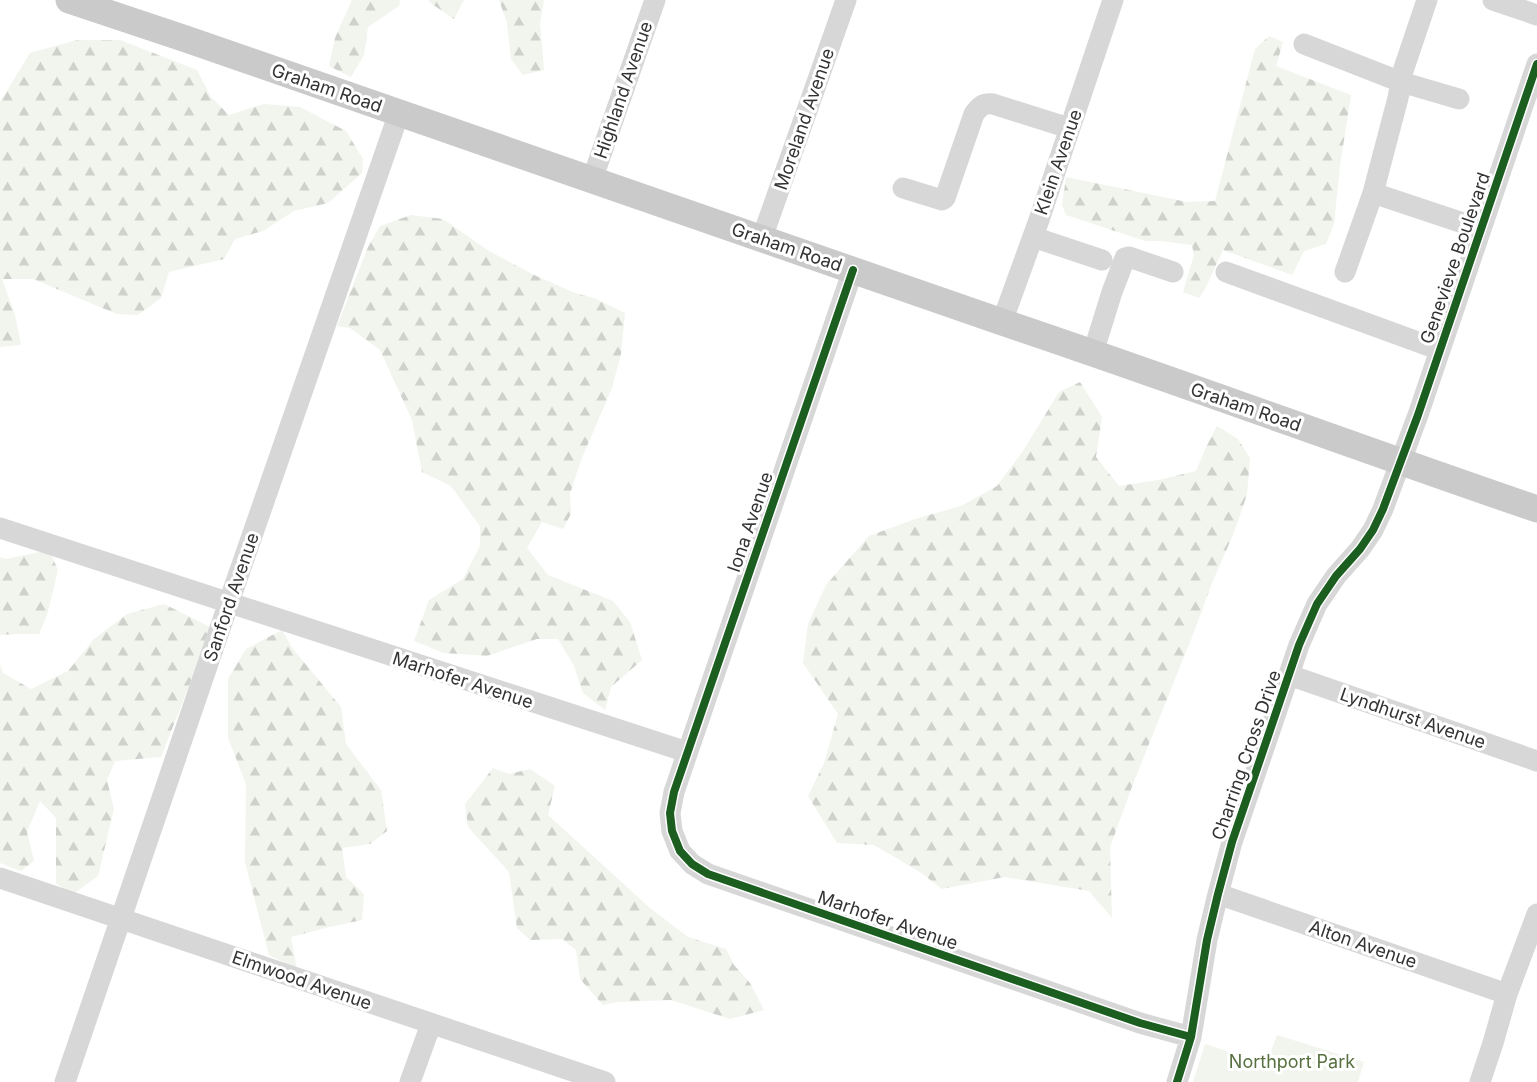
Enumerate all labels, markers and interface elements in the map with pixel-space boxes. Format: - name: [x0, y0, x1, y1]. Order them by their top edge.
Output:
- street label: Highland Avenue: [590, 19, 656, 161]
- street label: Moreland Avenue: [770, 45, 838, 193]
- street label: Graham Road: [269, 59, 385, 117]
- street label: Klein Avenue: [1030, 106, 1086, 218]
- street label: Genevieve Boulevard: [1416, 169, 1494, 347]
- street label: Graham Road: [729, 218, 845, 276]
- street label: Graham Road: [1188, 378, 1304, 436]
- street label: Iona Avenue: [723, 469, 777, 575]
- street label: Sanford Avenue: [199, 530, 263, 664]
- street label: Marhofer Avenue: [390, 647, 536, 713]
- street label: Charring Cross Drive: [1207, 667, 1285, 843]
- street label: Lyndhurst Avenue: [1337, 683, 1489, 753]
- street label: Marhofer Avenue: [815, 886, 961, 954]
- street label: Alton Avenue: [1306, 916, 1420, 972]
- street label: Elmwood Avenue: [229, 946, 375, 1014]
- park label: Northport Park: [1229, 1051, 1355, 1072]

